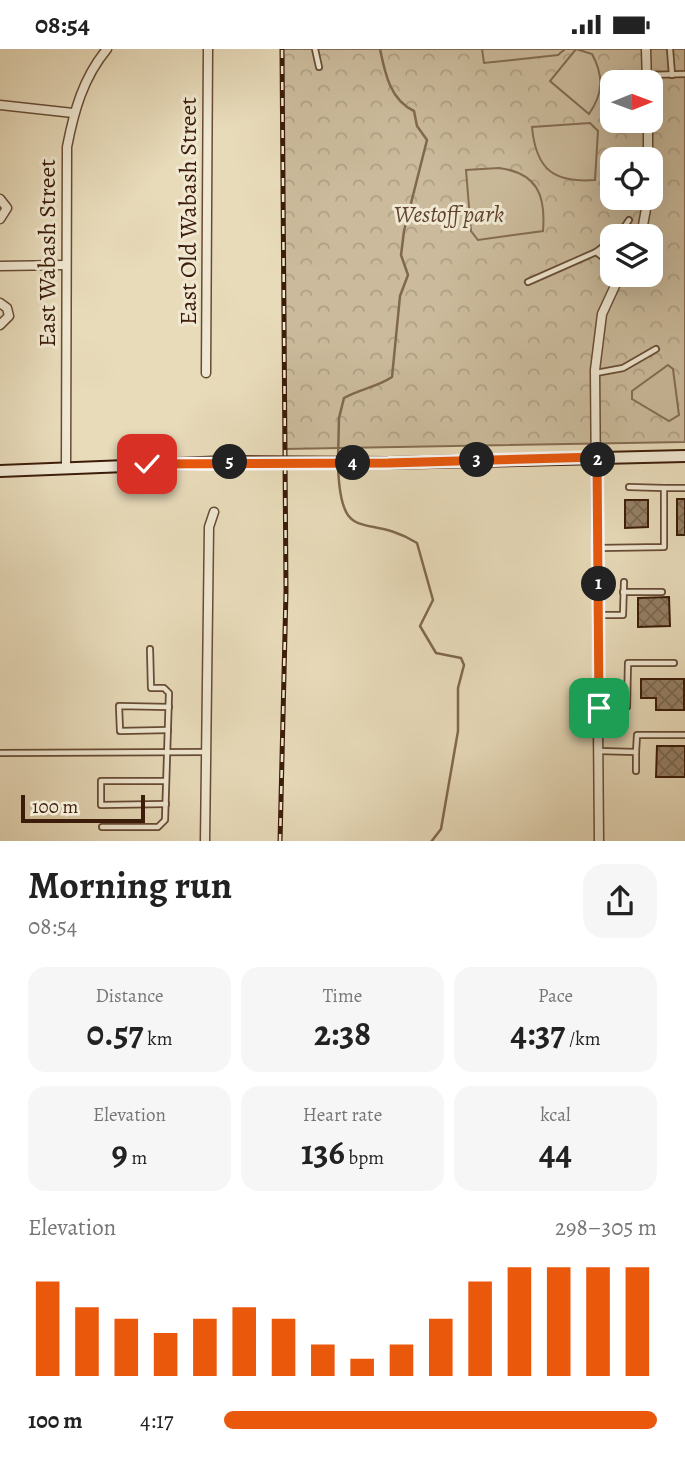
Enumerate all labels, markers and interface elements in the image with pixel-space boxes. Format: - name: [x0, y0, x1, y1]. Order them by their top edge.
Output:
- text: 08:54: [35, 7, 90, 42]
- north arrow: [600, 70, 663, 133]
- map controls: [600, 70, 663, 287]
- street label: East Old Wabash Street: [172, 97, 204, 325]
- button: locate: [600, 147, 663, 210]
- street label: East Wabash Street: [31, 159, 63, 347]
- park label: Westoff park: [394, 198, 504, 230]
- button: layers: [600, 224, 663, 287]
- pin: [117, 434, 177, 494]
- pin: 3: [460, 443, 494, 477]
- pin: 2: [580, 443, 616, 477]
- icon: check: [128, 445, 166, 483]
- pin: 5: [212, 445, 247, 479]
- pin: 4: [336, 445, 370, 481]
- text: 3: [472, 446, 481, 472]
- text: 2: [593, 446, 602, 472]
- text: 5: [225, 448, 234, 474]
- text: 4: [348, 449, 357, 475]
- pin: 1: [582, 567, 616, 601]
- text: 1: [595, 570, 602, 596]
- pin: [569, 678, 629, 738]
- icon: arrive: [580, 689, 618, 727]
- scale bar: [21, 793, 145, 824]
- text: 100 m: [32, 794, 78, 820]
- text: Morning run: [28, 859, 232, 911]
- button: share: [583, 864, 657, 938]
- text: 08:54: [28, 911, 77, 942]
- text: Distance: [95, 983, 164, 1009]
- text: Time: [323, 983, 362, 1009]
- text: Pace: [538, 983, 573, 1009]
- text: 0.57: [86, 1009, 144, 1057]
- text: 2:38: [314, 1009, 371, 1057]
- text: 4:37: [510, 1009, 565, 1057]
- text: km: [144, 1026, 173, 1052]
- text: /km: [565, 1026, 601, 1052]
- text: Elevation: [93, 1102, 166, 1128]
- text: Heart rate: [303, 1102, 382, 1128]
- text: kcal: [540, 1102, 571, 1128]
- text: 9: [112, 1128, 128, 1176]
- text: 136: [301, 1128, 345, 1176]
- text: 44: [539, 1128, 572, 1176]
- text: m: [128, 1145, 147, 1171]
- text: bpm: [345, 1145, 384, 1171]
- text: Elevation: [28, 1212, 116, 1243]
- text: 298–305 m: [555, 1212, 657, 1243]
- text: 100 m: [28, 1405, 83, 1436]
- text: 4:17: [140, 1405, 173, 1436]

